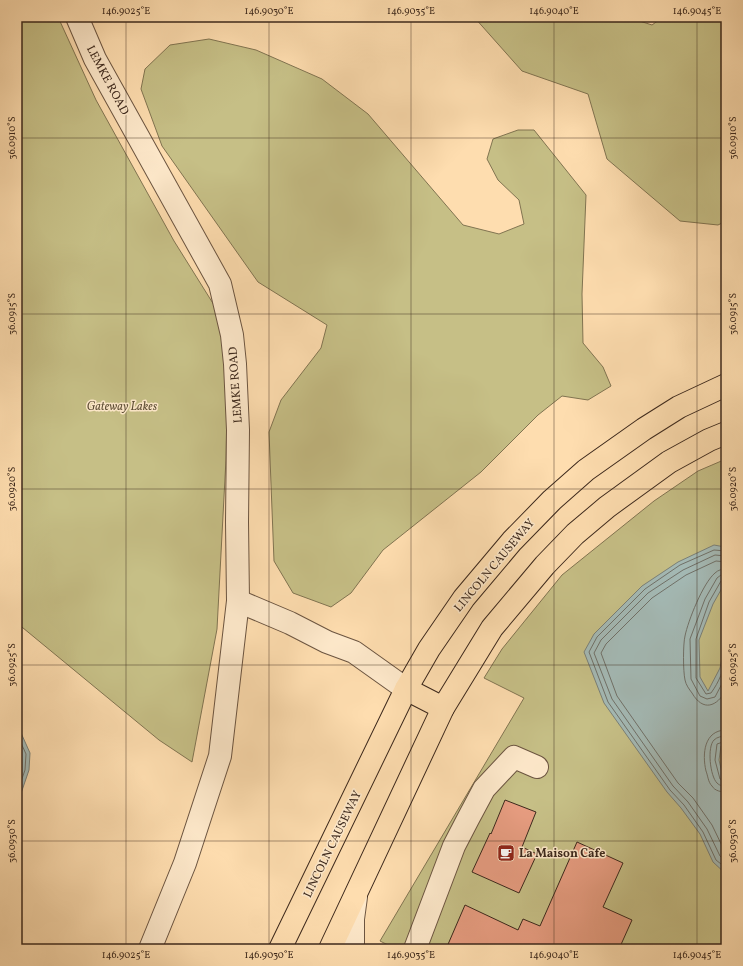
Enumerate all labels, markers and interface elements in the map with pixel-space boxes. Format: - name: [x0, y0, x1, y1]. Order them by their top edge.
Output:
- text: 146.9025°E: [102, 4, 150, 18]
- text: 146.9030°E: [245, 4, 293, 18]
- text: 146.9035°E: [387, 4, 435, 18]
- text: 146.9040°E: [529, 4, 579, 18]
- text: 146.9045°E: [673, 4, 721, 18]
- street label: LEMKE ROAD: [82, 43, 132, 118]
- text: 36.0910°S: [5, 117, 19, 159]
- text: 36.0910°S: [726, 117, 740, 159]
- text: 36.0915°S: [5, 293, 19, 335]
- text: 36.0915°S: [726, 293, 740, 335]
- street label: LEMKE ROAD: [225, 346, 247, 424]
- park label: Gateway Lakes: [87, 399, 158, 415]
- text: 36.0920°S: [5, 467, 19, 511]
- text: 36.0920°S: [726, 467, 740, 511]
- street label: LINCOLN CAUSEWAY: [451, 515, 539, 616]
- text: 36.0925°S: [5, 643, 19, 687]
- text: 36.0925°S: [726, 643, 740, 687]
- street label: LINCOLN CAUSEWAY: [300, 788, 366, 901]
- text: 36.0930°S: [5, 819, 19, 863]
- text: 36.0930°S: [726, 819, 740, 863]
- cafe icon: La Maison Cafe: [496, 843, 516, 863]
- place label: La Maison Cafe: [519, 846, 605, 862]
- text: 146.9025°E: [102, 948, 150, 962]
- text: 146.9030°E: [245, 948, 293, 962]
- text: 146.9035°E: [387, 948, 435, 962]
- text: 146.9040°E: [529, 948, 579, 962]
- text: 146.9045°E: [673, 948, 721, 962]

